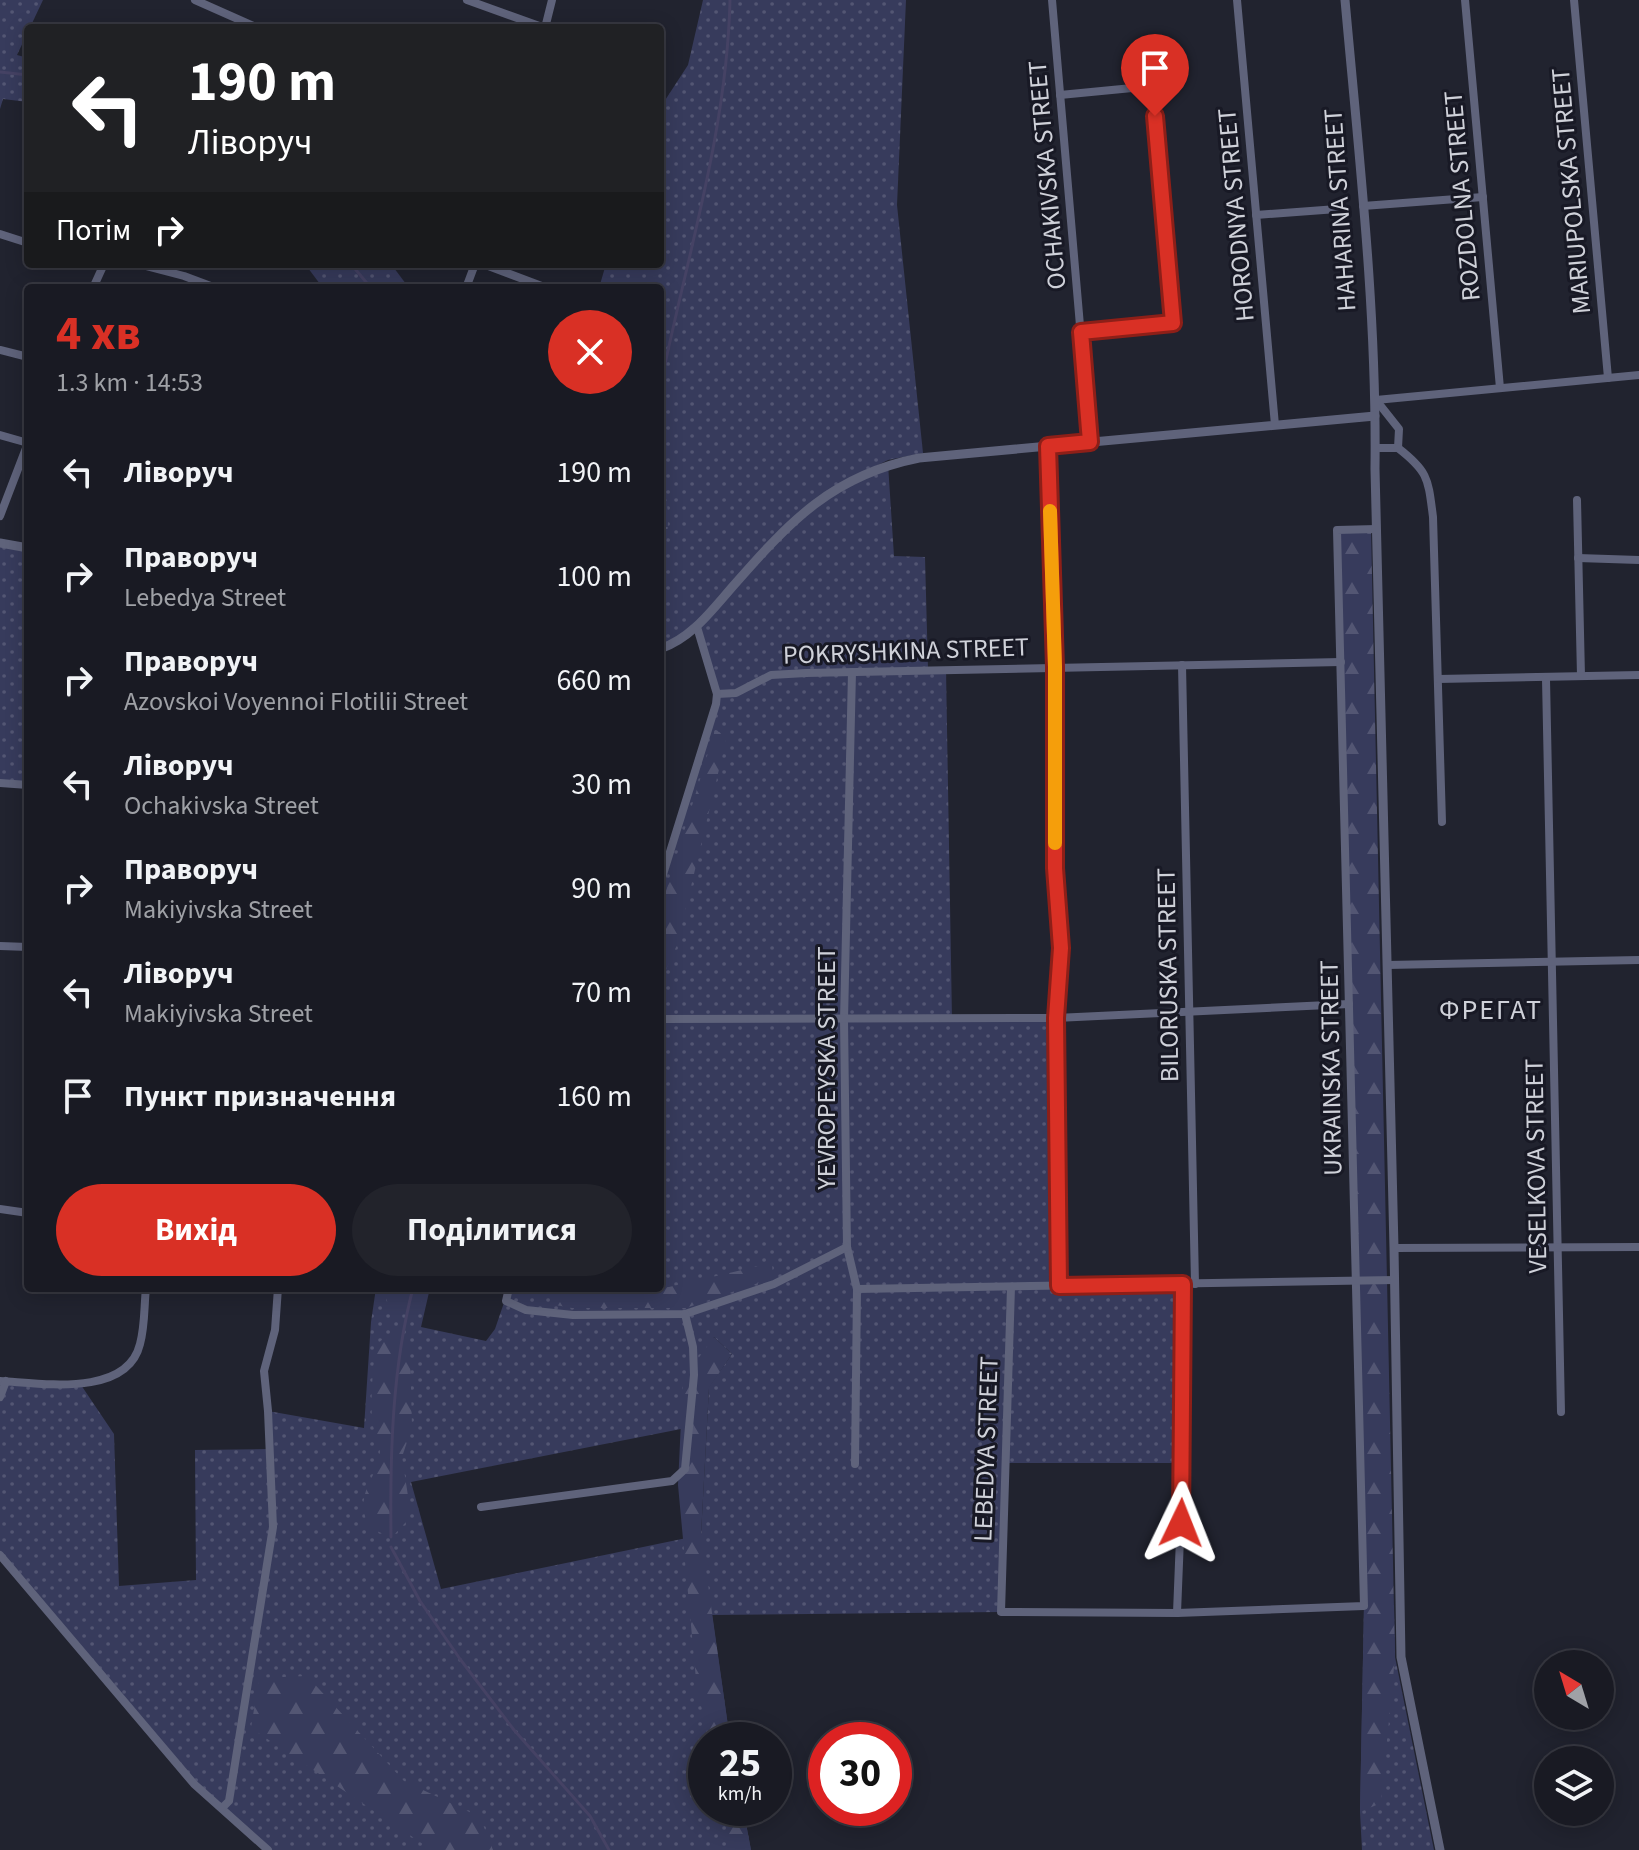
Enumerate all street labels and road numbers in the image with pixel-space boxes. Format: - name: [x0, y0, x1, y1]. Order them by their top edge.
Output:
- street label: OCHAKIVSKA STREET: [1019, 59, 1075, 291]
- street label: MARIUPOLSKA STREET: [1542, 66, 1600, 316]
- street label: ROZDOLNA STREET: [1434, 89, 1490, 303]
- street label: HORODNYA STREET: [1208, 107, 1264, 323]
- street label: HAHARINA STREET: [1314, 107, 1366, 313]
- street label: POKRYSHKINA STREET: [782, 628, 1030, 674]
- street label: BILORUSKA STREET: [1148, 868, 1188, 1082]
- street label: YEVROPEYSKA STREET: [808, 946, 845, 1191]
- street label: UKRAINSKA STREET: [1311, 960, 1351, 1176]
- street label: VESELKOVA STREET: [1516, 1058, 1556, 1274]
- street label: LEBEDYA STREET: [964, 1356, 1008, 1542]

